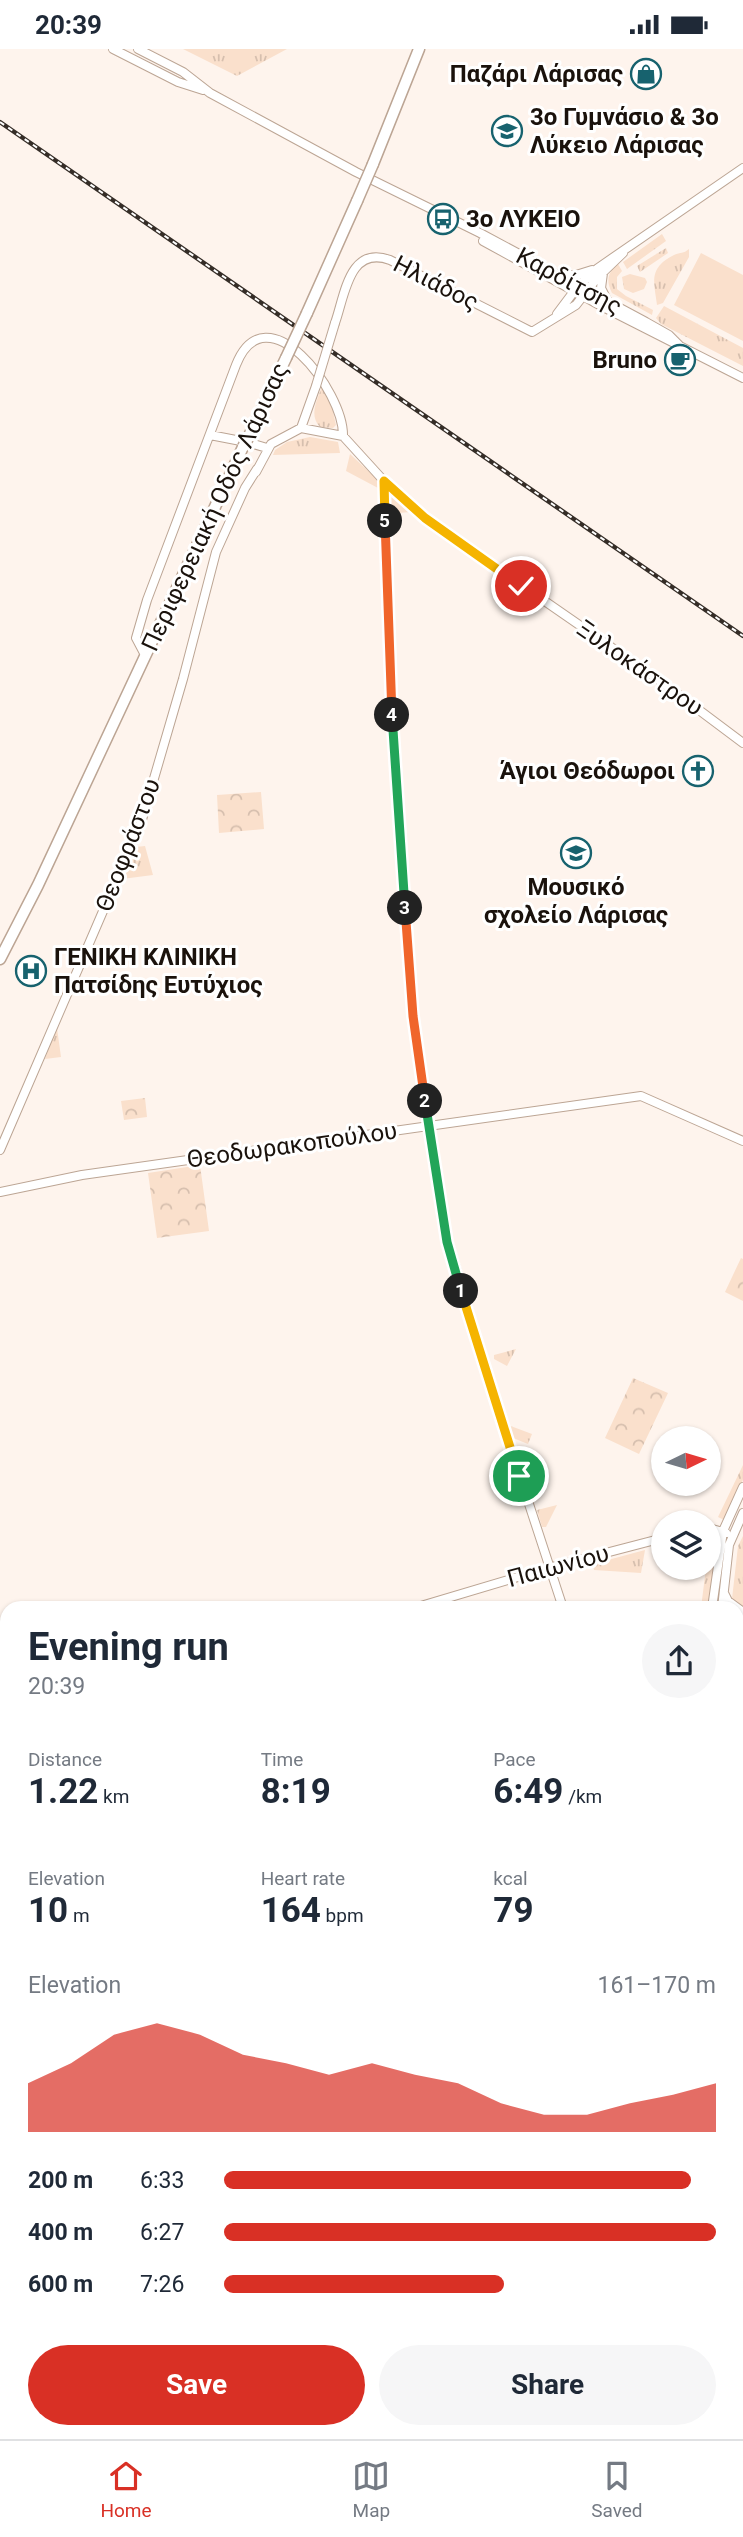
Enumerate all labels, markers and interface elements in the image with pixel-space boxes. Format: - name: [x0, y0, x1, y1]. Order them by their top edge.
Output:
- text: 20:39: [35, 10, 102, 40]
- shop icon: Παζάρι Λάρισας: [629, 57, 663, 91]
- place label: Παζάρι Λάρισας: [450, 60, 623, 88]
- place label: 3ο Γυμνάσιο & 3ο Λύκειο Λάρισας: [530, 103, 719, 159]
- school or university icon: 3ο Γυμνάσιο & 3ο Λύκειο Λάρισας: [490, 114, 524, 148]
- bus stop icon: 3ο ΛΥΚΕΙΟ: [426, 202, 460, 236]
- place label: 3ο ΛΥΚΕΙΟ: [466, 205, 580, 233]
- street label: Καρδίτσης: [511, 241, 627, 321]
- street label: Ηλιάδος: [389, 250, 483, 316]
- cafe icon: Bruno: [663, 343, 697, 377]
- place label: Bruno: [592, 346, 657, 374]
- street label: Περιφερειακή Οδός Λάρισας: [136, 358, 294, 656]
- pin: 5: [368, 503, 402, 539]
- text: 5: [379, 509, 390, 532]
- pin: [491, 556, 551, 616]
- icon: check: [502, 567, 540, 605]
- street label: Ξυλοκάστρου: [572, 614, 708, 722]
- pin: 4: [374, 697, 410, 733]
- text: 4: [386, 703, 397, 726]
- church icon: Άγιοι Θεόδωροι: [681, 754, 715, 788]
- place label: Άγιοι Θεόδωροι: [500, 757, 675, 785]
- street label: Θεοφράστου: [90, 775, 166, 915]
- school or university icon: Μουσικό σχολείο Λάρισας: [559, 836, 593, 870]
- place label: Μουσικό σχολείο Λάρισας: [484, 873, 668, 929]
- pin: 3: [388, 891, 422, 925]
- text: 3: [399, 896, 410, 919]
- place label: ΓΕΝΙΚΗ ΚΛΙΝΙΚΗ Πατσίδης Ευτύχιος: [54, 943, 263, 999]
- hospital icon: ΓΕΝΙΚΗ ΚΛΙΝΙΚΗ Πατσίδης Ευτύχιος: [14, 954, 48, 988]
- pin: 2: [408, 1083, 442, 1119]
- text: 2: [419, 1089, 430, 1112]
- street label: Θεοδωρακοπούλου: [185, 1116, 399, 1174]
- pin: 1: [444, 1273, 478, 1309]
- text: 1: [455, 1279, 466, 1302]
- north arrow: [651, 1426, 721, 1496]
- map controls: [651, 1426, 721, 1580]
- pin: [489, 1446, 549, 1506]
- icon: arrive: [500, 1457, 538, 1495]
- button: layers: [651, 1510, 721, 1580]
- street label: Παιωνίου: [504, 1539, 612, 1593]
- button: share: [642, 1624, 716, 1698]
- text: Evening run: [28, 1625, 229, 1669]
- text: 20:39: [28, 1673, 85, 1700]
- text: Distance: [28, 1748, 102, 1771]
- text: Time: [261, 1748, 303, 1771]
- text: Pace: [493, 1748, 536, 1771]
- text: 1.22: [28, 1771, 98, 1812]
- text: 8:19: [261, 1771, 331, 1812]
- text: 6:49: [493, 1771, 563, 1812]
- text: km: [98, 1785, 129, 1808]
- text: /km: [563, 1785, 602, 1808]
- text: Elevation: [28, 1867, 105, 1890]
- text: Heart rate: [261, 1867, 345, 1890]
- text: kcal: [493, 1867, 528, 1890]
- text: 10: [28, 1890, 68, 1931]
- text: 164: [261, 1890, 321, 1931]
- text: 79: [493, 1890, 534, 1931]
- text: m: [68, 1904, 90, 1927]
- text: bpm: [321, 1904, 364, 1927]
- text: Elevation: [28, 1972, 121, 1999]
- text: 161–170 m: [597, 1972, 716, 1999]
- text: 200 m: [28, 2167, 93, 2194]
- text: 6:33: [140, 2167, 184, 2194]
- text: 400 m: [28, 2219, 93, 2246]
- text: 6:27: [140, 2219, 184, 2246]
- text: 600 m: [28, 2271, 93, 2298]
- text: 7:26: [140, 2271, 184, 2298]
- button: Save: [28, 2345, 365, 2425]
- button: Share: [379, 2345, 716, 2425]
- tab: Home: [100, 2457, 152, 2522]
- tab: Map: [352, 2457, 390, 2522]
- tab: Saved: [591, 2457, 643, 2522]

